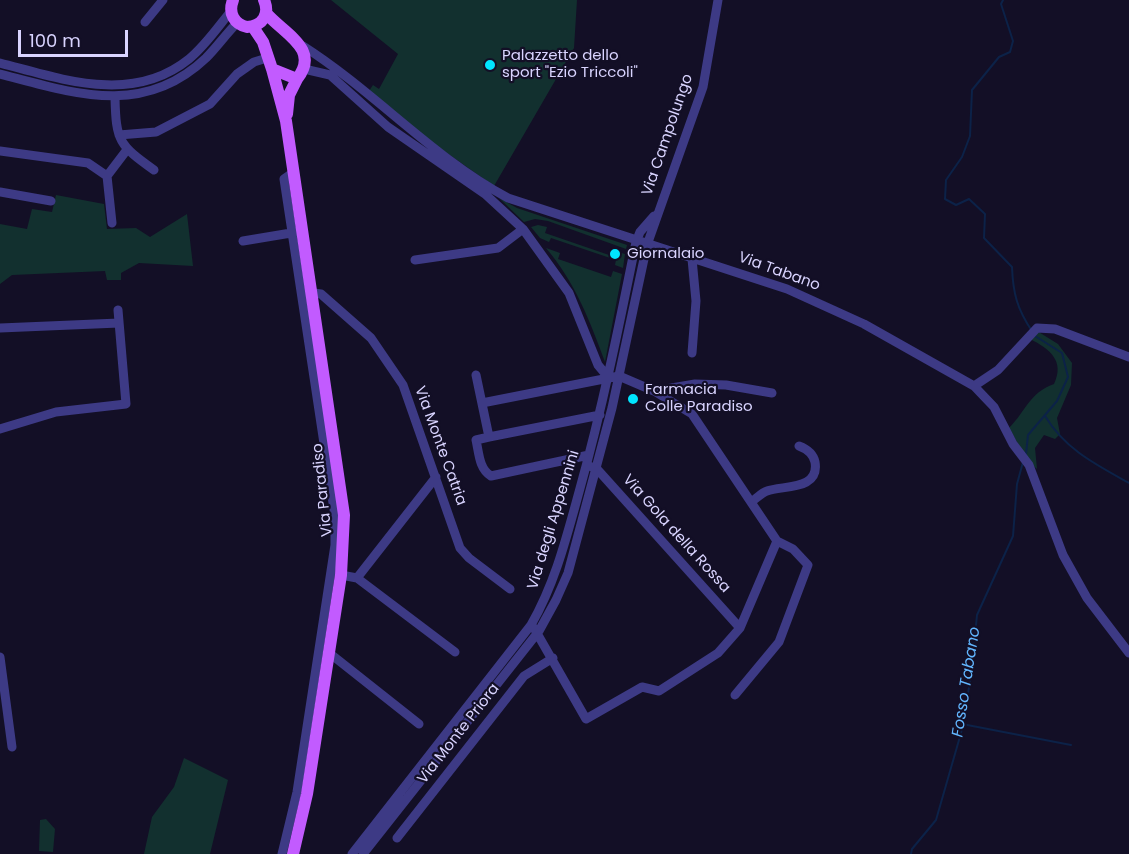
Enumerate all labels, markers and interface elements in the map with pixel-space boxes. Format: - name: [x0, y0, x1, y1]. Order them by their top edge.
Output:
- scale bar: [21, 18, 130, 56]
- text: 100 m: [29, 28, 81, 53]
- place label: Palazzetto dello sport "Ezio Triccoli": [502, 47, 638, 82]
- marker: Palazzetto dello sport "Ezio Triccoli": [483, 58, 497, 72]
- street label: Via Campolungo: [639, 72, 697, 198]
- place label: Giornalaio: [627, 245, 704, 263]
- marker: Giornalaio: [608, 247, 622, 261]
- street label: Via Tabano: [736, 249, 822, 295]
- place label: Farmacia Colle Paradiso: [645, 381, 753, 416]
- street label: Via Monte Catria: [410, 384, 470, 508]
- marker: Farmacia Colle Paradiso: [626, 392, 640, 406]
- street label: Via Paradiso: [309, 442, 337, 538]
- street label: Via degli Appennini: [524, 448, 584, 592]
- street label: Via Gola della Rossa: [618, 471, 734, 597]
- water label: Fosso Tabano: [949, 625, 985, 739]
- street label: Via Monte Priora: [414, 680, 504, 788]

